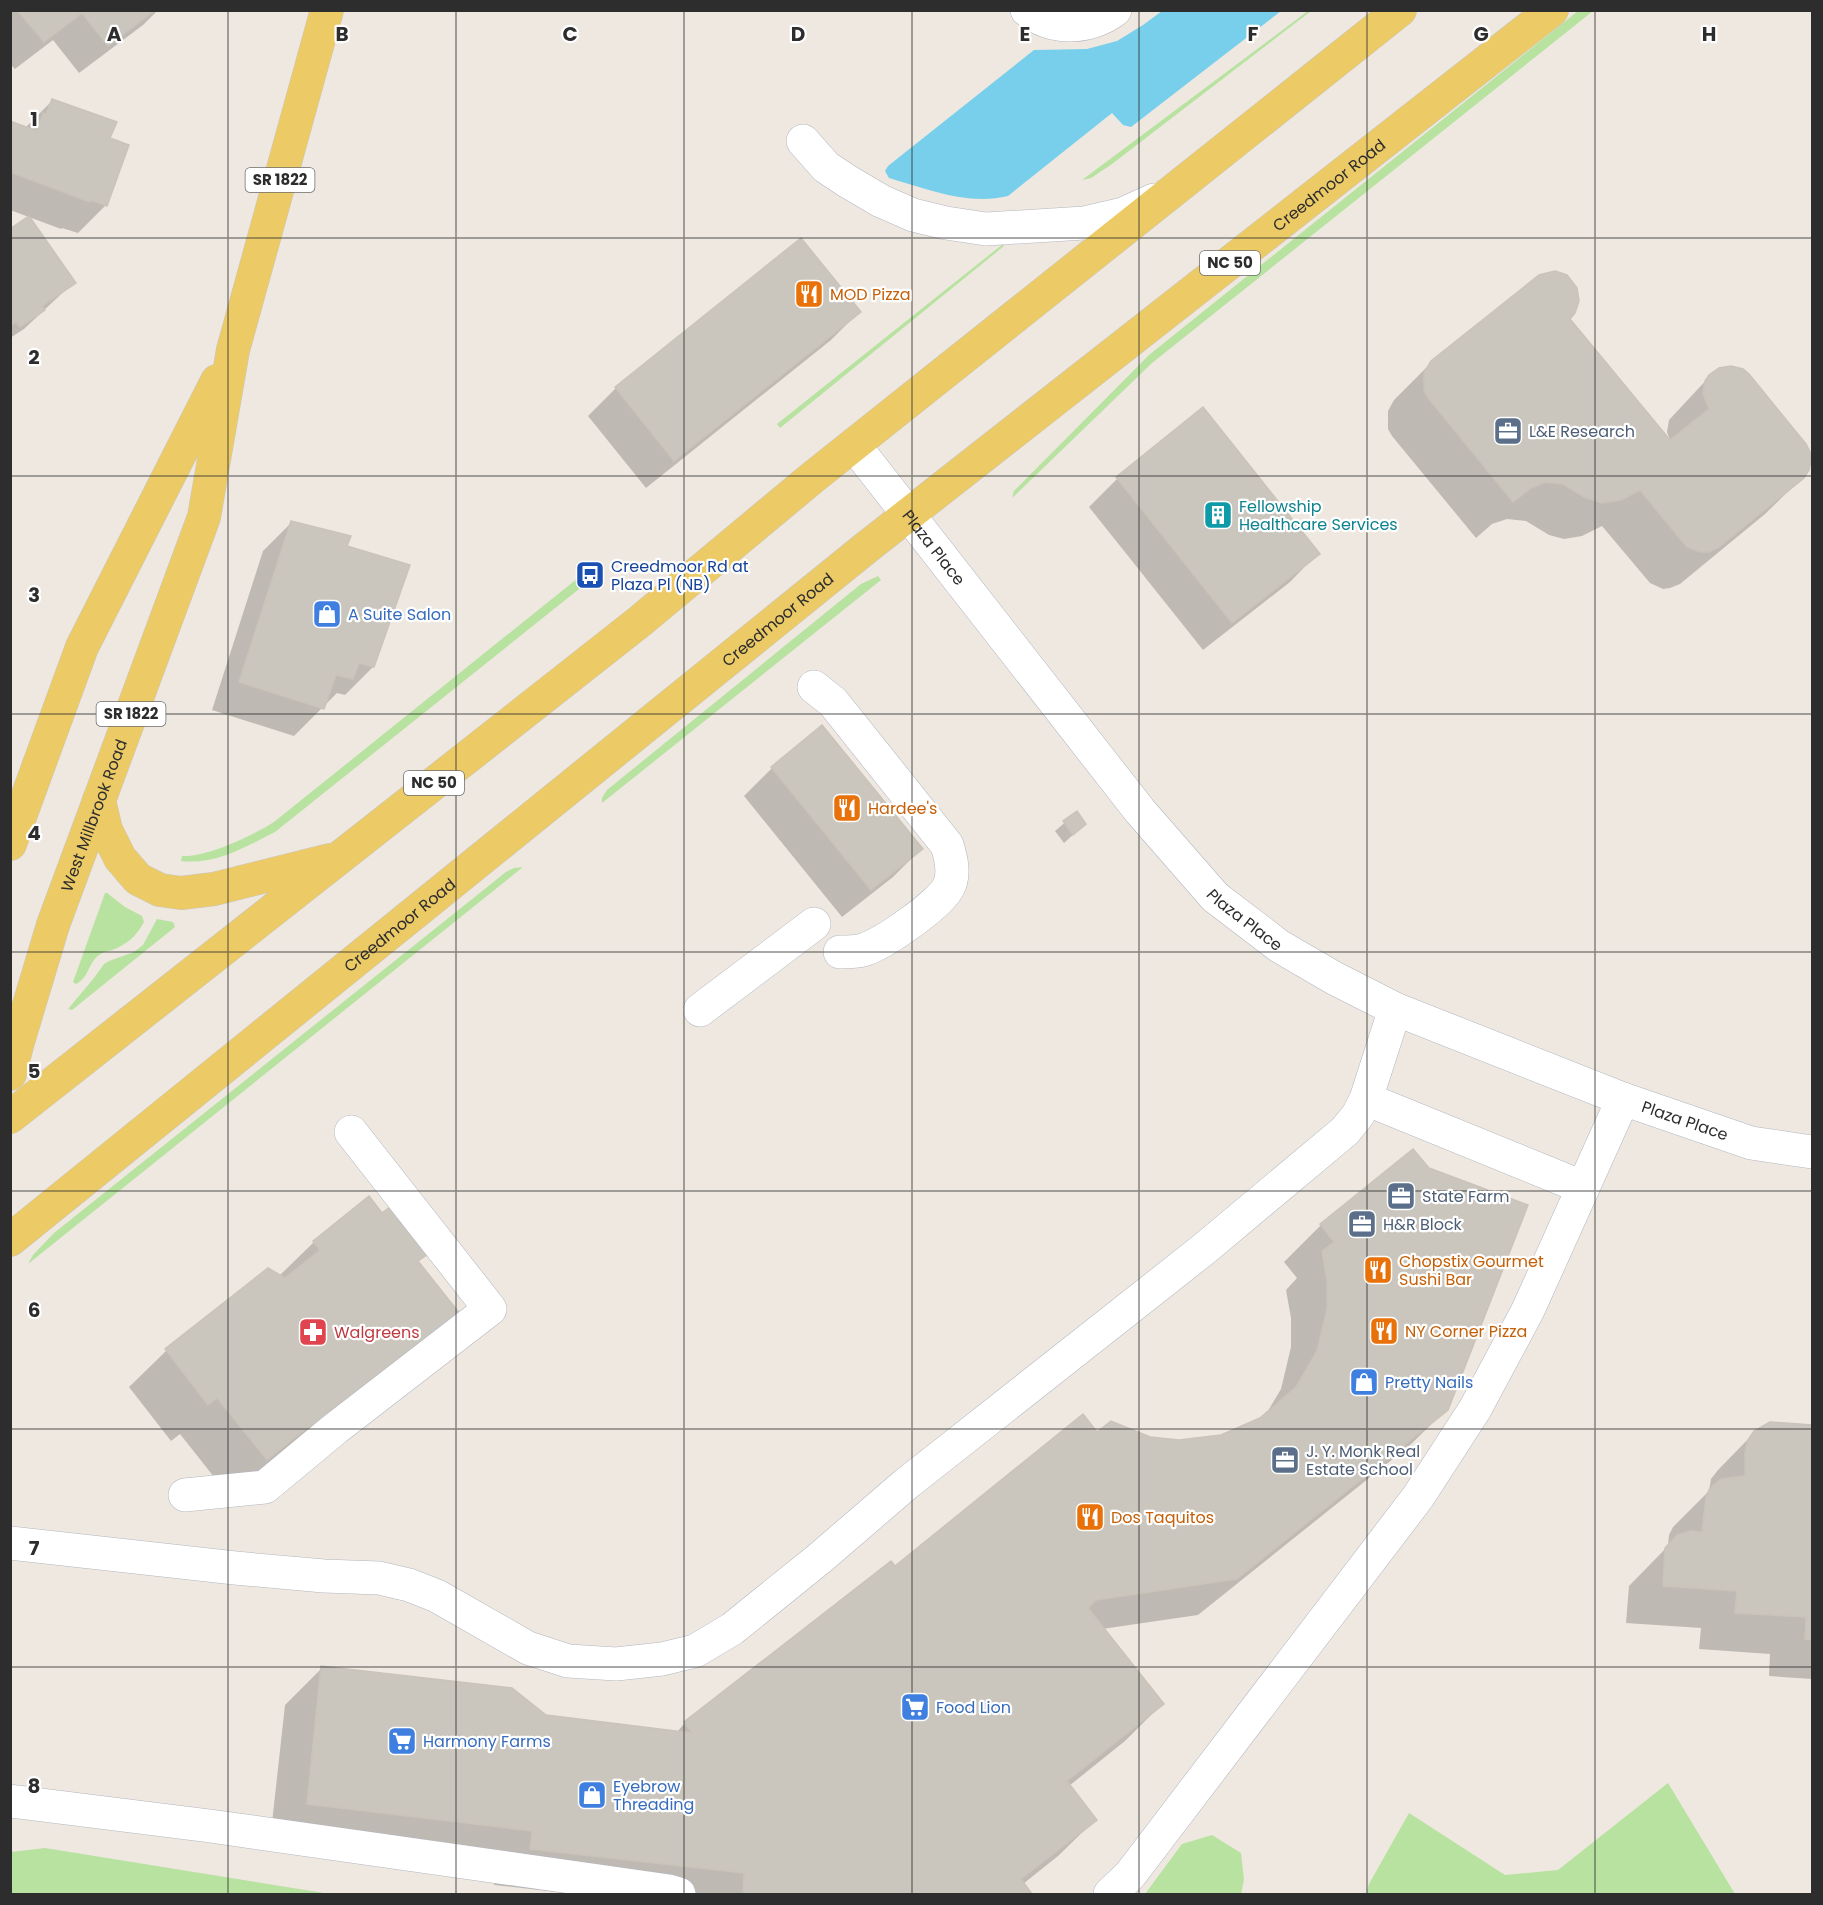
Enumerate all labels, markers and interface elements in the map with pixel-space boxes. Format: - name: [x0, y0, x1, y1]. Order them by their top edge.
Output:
- text: A: [107, 20, 122, 48]
- text: B: [335, 20, 349, 48]
- text: C: [562, 20, 578, 48]
- text: D: [791, 20, 805, 48]
- text: E: [1020, 20, 1030, 48]
- text: F: [1248, 20, 1259, 48]
- text: G: [1473, 20, 1489, 48]
- text: H: [1702, 20, 1716, 48]
- text: 1: [30, 105, 38, 133]
- street label: Creedmoor Road: [1268, 134, 1391, 237]
- road number: SR 1822: [246, 168, 314, 192]
- road number: NC 50: [1200, 251, 1260, 275]
- restaurant icon: MOD Pizza: [793, 278, 825, 310]
- place label: MOD Pizza: [830, 283, 911, 306]
- text: 2: [28, 343, 40, 371]
- office icon: L&E Research: [1492, 415, 1524, 447]
- place label: L&E Research: [1529, 420, 1635, 443]
- place label: Fellowship Healthcare Services: [1239, 495, 1398, 536]
- building icon: Fellowship Healthcare Services: [1202, 499, 1234, 531]
- street label: Plaza Place: [897, 505, 970, 590]
- place label: Creedmoor Rd at Plaza Pl (NB): [611, 555, 749, 596]
- bus stop icon: Creedmoor Rd at Plaza Pl (NB): [574, 559, 606, 591]
- street label: Creedmoor Road: [717, 567, 839, 672]
- text: 3: [28, 581, 40, 609]
- shop icon: A Suite Salon: [311, 598, 343, 630]
- place label: A Suite Salon: [348, 603, 451, 626]
- road number: SR 1822: [96, 702, 166, 726]
- street label: West Millbrook Road: [55, 736, 133, 895]
- road number: NC 50: [404, 771, 464, 795]
- restaurant icon: Hardee's: [831, 792, 863, 824]
- place label: Hardee's: [868, 797, 937, 820]
- text: 4: [27, 819, 41, 847]
- street label: Creedmoor Road: [339, 873, 461, 978]
- street label: Plaza Place: [1201, 884, 1287, 957]
- text: 5: [28, 1057, 41, 1085]
- street label: Plaza Place: [1639, 1095, 1731, 1146]
- office icon: State Farm: [1385, 1180, 1417, 1212]
- place label: State Farm: [1422, 1185, 1509, 1208]
- office icon: H&R Block: [1346, 1208, 1378, 1240]
- place label: H&R Block: [1383, 1213, 1463, 1236]
- place label: Chopstix Gourmet Sushi Bar: [1399, 1250, 1544, 1291]
- restaurant icon: Chopstix Gourmet Sushi Bar: [1362, 1254, 1394, 1286]
- text: 6: [28, 1296, 40, 1324]
- restaurant icon: NY Corner Pizza: [1368, 1315, 1400, 1347]
- pharmacy icon: Walgreens: [297, 1316, 329, 1348]
- place label: NY Corner Pizza: [1405, 1320, 1527, 1343]
- place label: Walgreens: [334, 1321, 420, 1344]
- shop icon: Pretty Nails: [1348, 1366, 1380, 1398]
- place label: Pretty Nails: [1385, 1371, 1473, 1394]
- place label: J. Y. Monk Real Estate School: [1306, 1440, 1420, 1481]
- office icon: J. Y. Monk Real Estate School: [1269, 1444, 1301, 1476]
- restaurant icon: Dos Taquitos: [1074, 1501, 1106, 1533]
- place label: Dos Taquitos: [1111, 1506, 1214, 1529]
- text: 7: [29, 1534, 40, 1562]
- supermarket icon: Food Lion: [899, 1691, 931, 1723]
- place label: Food Lion: [936, 1696, 1011, 1719]
- supermarket icon: Harmony Farms: [386, 1725, 418, 1757]
- place label: Harmony Farms: [423, 1730, 551, 1753]
- text: 8: [28, 1772, 40, 1800]
- place label: Eyebrow Threading: [613, 1775, 694, 1816]
- shop icon: Eyebrow Threading: [576, 1779, 608, 1811]

